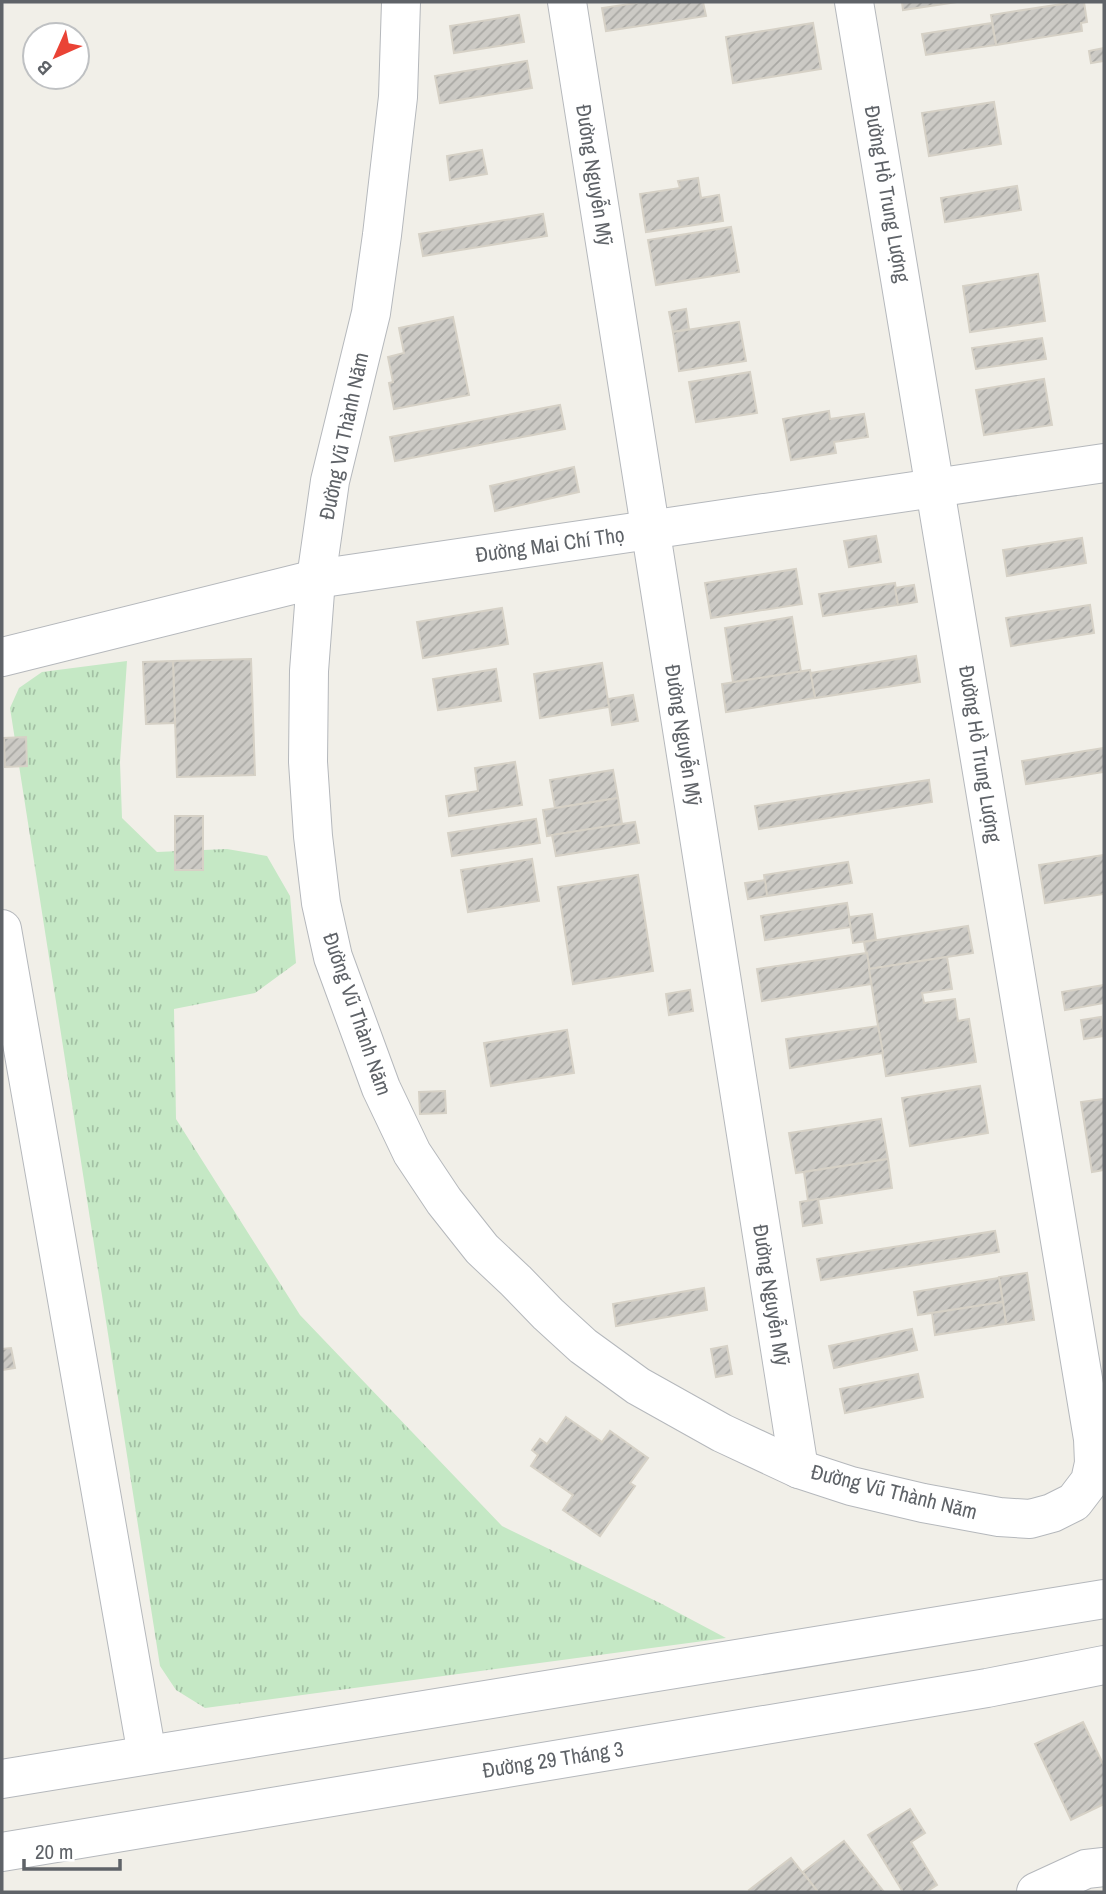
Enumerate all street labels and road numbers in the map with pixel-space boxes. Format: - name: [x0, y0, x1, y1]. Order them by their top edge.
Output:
- street label: Đường Nguyễn Mỹ: [569, 102, 620, 248]
- street label: Đường Hồ Trung Lượng: [858, 103, 917, 285]
- street label: Đường Vũ Thành Năm: [312, 350, 375, 522]
- street label: Đường Mai Chí Thọ: [474, 520, 626, 569]
- street label: Đường Nguyễn Mỹ: [658, 662, 709, 808]
- street label: Đường Hồ Trung Lượng: [952, 663, 1009, 845]
- street label: Đường Vũ Thành Năm: [316, 929, 399, 1099]
- street label: Đường Nguyễn Mỹ: [746, 1222, 797, 1368]
- street label: Đường Vũ Thành Năm: [808, 1457, 980, 1526]
- street label: Đường 29 Tháng 3: [480, 1734, 625, 1785]

